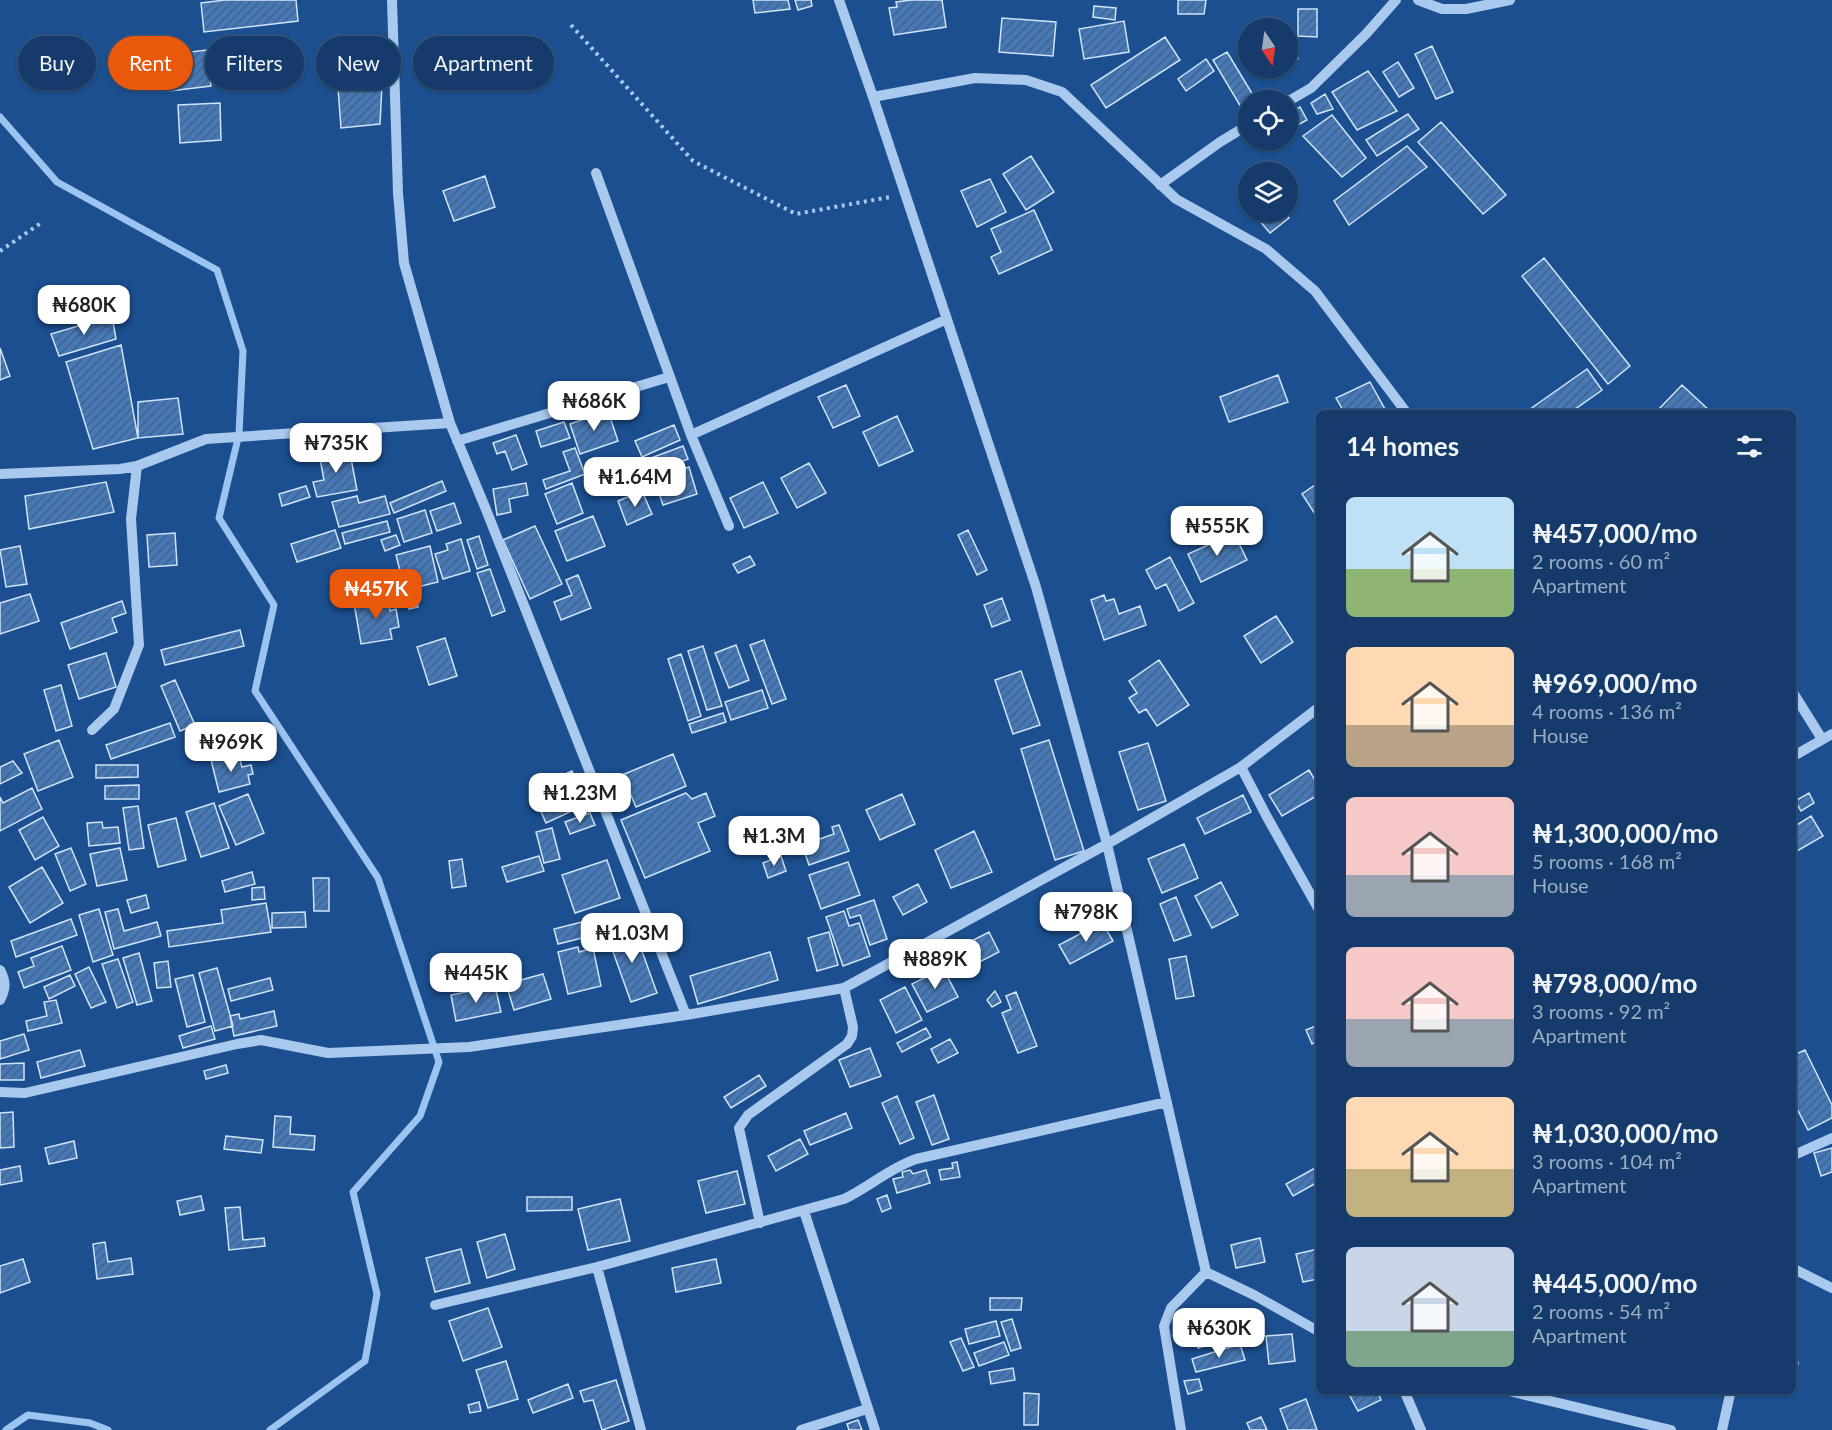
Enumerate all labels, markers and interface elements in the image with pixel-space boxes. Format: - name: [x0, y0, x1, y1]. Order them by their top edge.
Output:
- north arrow: [1238, 18, 1298, 78]
- map controls: [1238, 18, 1298, 222]
- chip: Buy: [18, 36, 96, 90]
- chip: Rent: [108, 36, 193, 90]
- chip: Filters: [205, 36, 304, 90]
- chip: New: [316, 36, 401, 90]
- chip: Apartment: [413, 36, 554, 90]
- button: locate: [1238, 90, 1298, 150]
- button: layers: [1238, 162, 1298, 222]
- pin: ₦680K: [42, 285, 126, 336]
- text: ₦680K: [52, 292, 116, 316]
- pin: ₦686K: [552, 381, 636, 432]
- text: ₦686K: [562, 388, 626, 412]
- pin: ₦735K: [294, 423, 378, 474]
- text: ₦735K: [304, 430, 368, 454]
- text: 14 homes: [1346, 430, 1459, 462]
- icon: filters: [1733, 430, 1766, 463]
- pin: ₦1.64M: [586, 457, 684, 508]
- text: ₦1.64M: [598, 464, 672, 488]
- pin: ₦555K: [1175, 506, 1259, 557]
- text: ₦555K: [1185, 513, 1249, 537]
- text: ₦457,000/mo: [1532, 517, 1697, 549]
- icon: home: [1394, 521, 1466, 593]
- text: 2 rooms · 60 m²: [1532, 549, 1670, 573]
- pin: ₦457K: [334, 569, 418, 620]
- text: Apartment: [1532, 573, 1626, 597]
- text: ₦457K: [344, 576, 408, 600]
- text: ₦969,000/mo: [1532, 667, 1697, 699]
- icon: home: [1394, 671, 1466, 743]
- text: 4 rooms · 136 m²: [1532, 699, 1682, 723]
- pin: ₦969K: [189, 722, 273, 773]
- text: House: [1532, 723, 1589, 747]
- text: ₦969K: [199, 729, 263, 753]
- pin: ₦1.23M: [531, 773, 629, 824]
- text: ₦1.23M: [543, 780, 617, 804]
- pin: ₦1.3M: [732, 816, 816, 867]
- text: ₦1,300,000/mo: [1532, 817, 1719, 849]
- icon: home: [1394, 821, 1466, 893]
- text: ₦1.3M: [743, 823, 805, 847]
- text: 5 rooms · 168 m²: [1532, 849, 1682, 873]
- text: House: [1532, 873, 1589, 897]
- pin: ₦798K: [1044, 892, 1128, 943]
- text: ₦798K: [1054, 899, 1118, 923]
- pin: ₦1.03M: [583, 913, 681, 964]
- text: ₦1.03M: [595, 920, 669, 944]
- pin: ₦889K: [893, 939, 977, 990]
- text: ₦889K: [903, 946, 967, 970]
- pin: ₦445K: [434, 953, 518, 1004]
- text: ₦445K: [444, 960, 508, 984]
- text: ₦798,000/mo: [1532, 967, 1697, 999]
- icon: home: [1394, 971, 1466, 1043]
- text: 3 rooms · 92 m²: [1532, 999, 1670, 1023]
- text: Apartment: [1532, 1023, 1626, 1047]
- text: ₦1,030,000/mo: [1532, 1117, 1719, 1149]
- icon: home: [1394, 1121, 1466, 1193]
- text: 3 rooms · 104 m²: [1532, 1149, 1682, 1173]
- text: Apartment: [1532, 1173, 1626, 1197]
- text: ₦445,000/mo: [1532, 1267, 1697, 1299]
- icon: home: [1394, 1271, 1466, 1343]
- text: 2 rooms · 54 m²: [1532, 1299, 1670, 1323]
- pin: ₦630K: [1177, 1308, 1261, 1359]
- text: ₦630K: [1187, 1315, 1251, 1339]
- text: Apartment: [1532, 1323, 1626, 1347]

